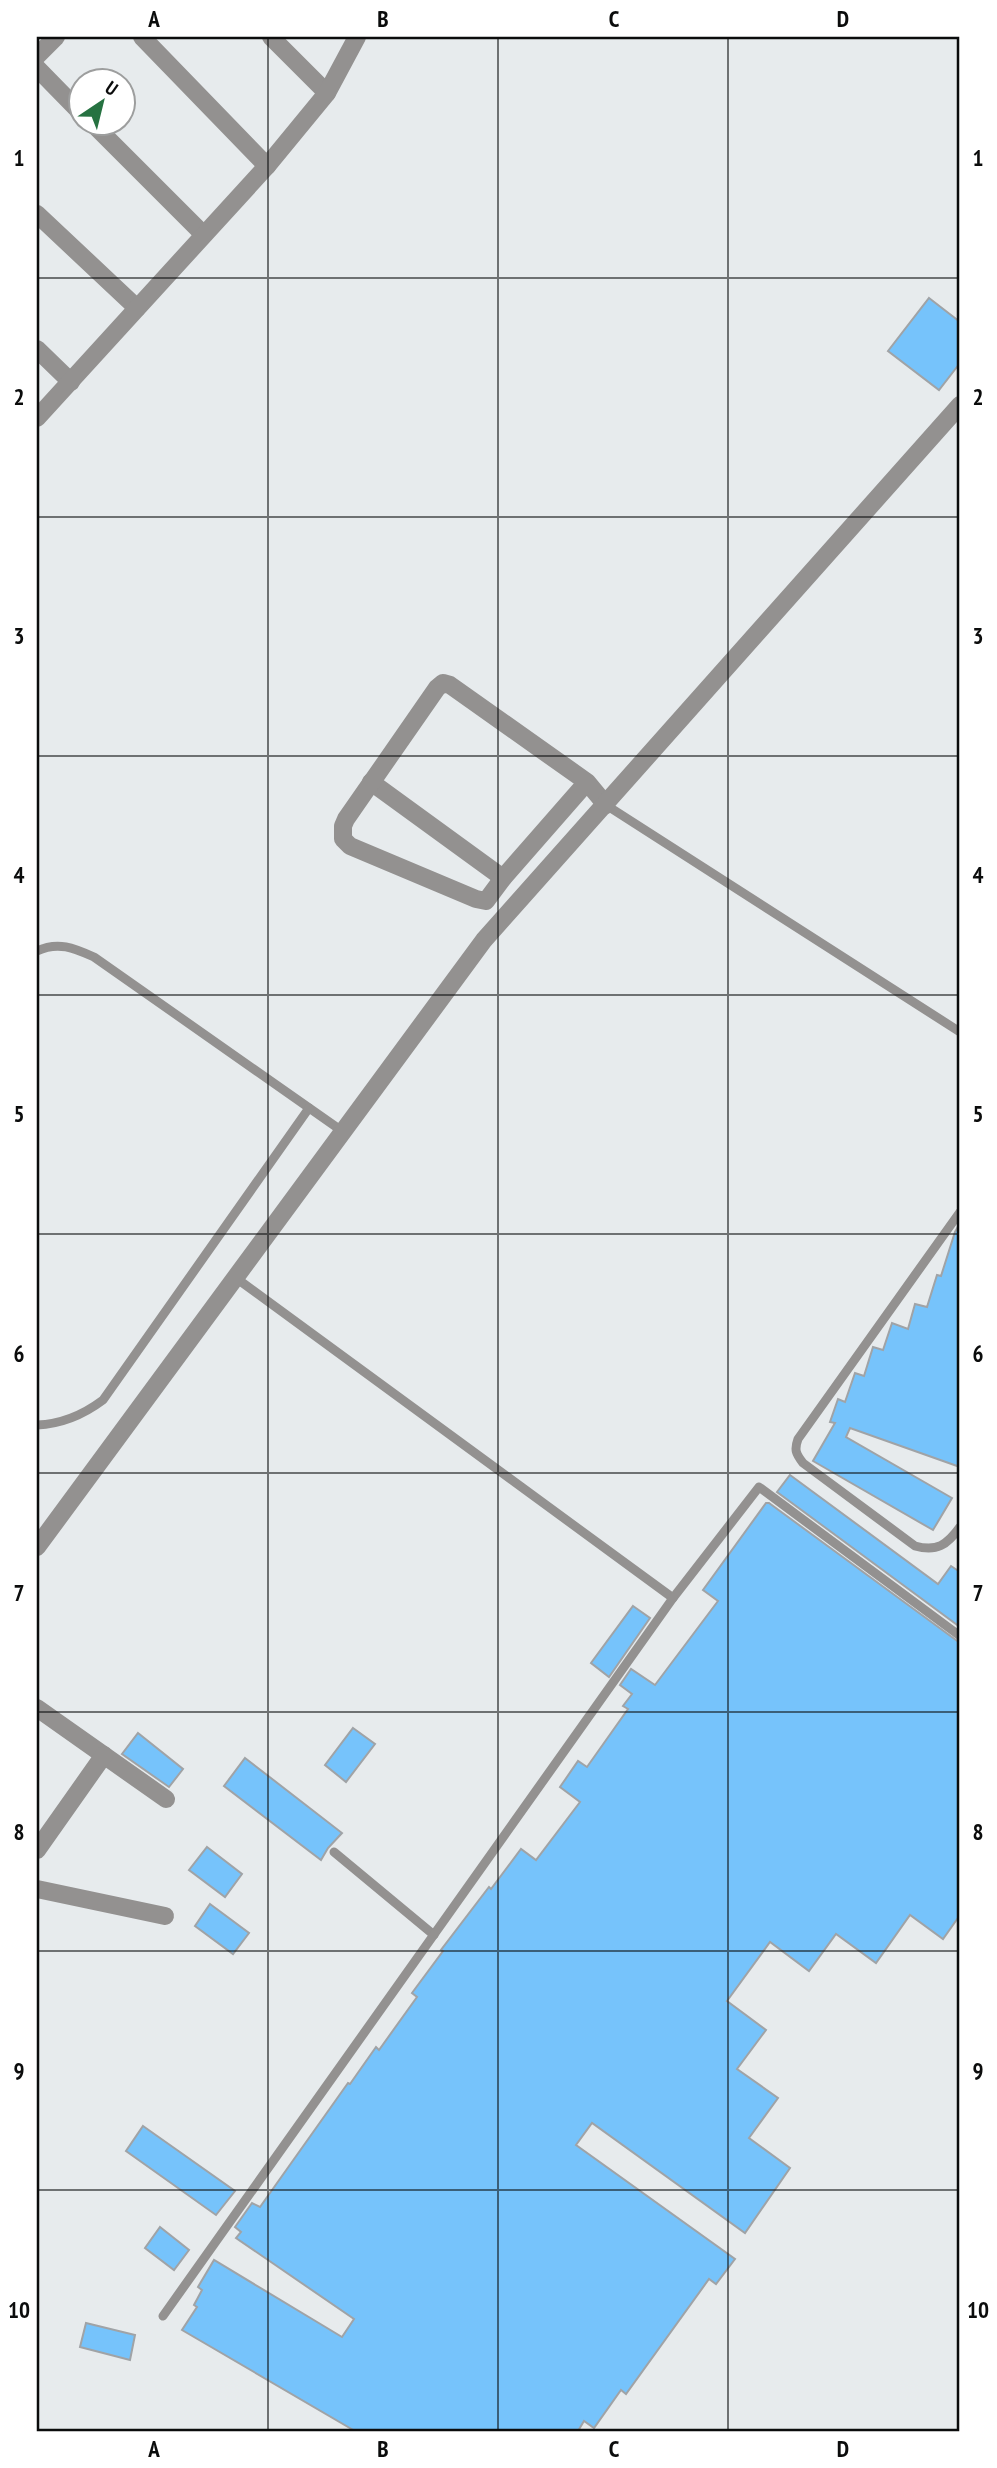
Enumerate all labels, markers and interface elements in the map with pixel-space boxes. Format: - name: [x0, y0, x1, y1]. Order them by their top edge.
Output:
- text: A: [147, 4, 160, 33]
- text: B: [377, 4, 389, 33]
- text: C: [609, 4, 620, 33]
- text: D: [837, 4, 849, 33]
- north arrow: [66, 66, 136, 136]
- text: U: [101, 75, 123, 101]
- text: 1: [14, 143, 25, 172]
- text: 1: [973, 143, 984, 172]
- text: 2: [14, 382, 25, 411]
- text: 2: [973, 382, 984, 411]
- text: 3: [14, 621, 25, 650]
- text: 3: [973, 621, 984, 650]
- text: 4: [14, 860, 25, 889]
- text: 4: [973, 860, 984, 889]
- text: 5: [14, 1099, 25, 1128]
- text: 5: [973, 1099, 984, 1128]
- text: 6: [14, 1339, 25, 1368]
- text: 6: [973, 1339, 984, 1368]
- text: 7: [14, 1578, 25, 1607]
- text: 7: [973, 1578, 984, 1607]
- text: 8: [14, 1817, 25, 1846]
- text: 8: [973, 1817, 984, 1846]
- text: 9: [14, 2056, 25, 2085]
- text: 9: [973, 2056, 984, 2085]
- text: 10: [8, 2295, 30, 2324]
- text: 10: [967, 2295, 989, 2324]
- text: A: [147, 2434, 160, 2463]
- text: B: [377, 2434, 389, 2463]
- text: C: [609, 2434, 620, 2463]
- text: D: [837, 2434, 849, 2463]

